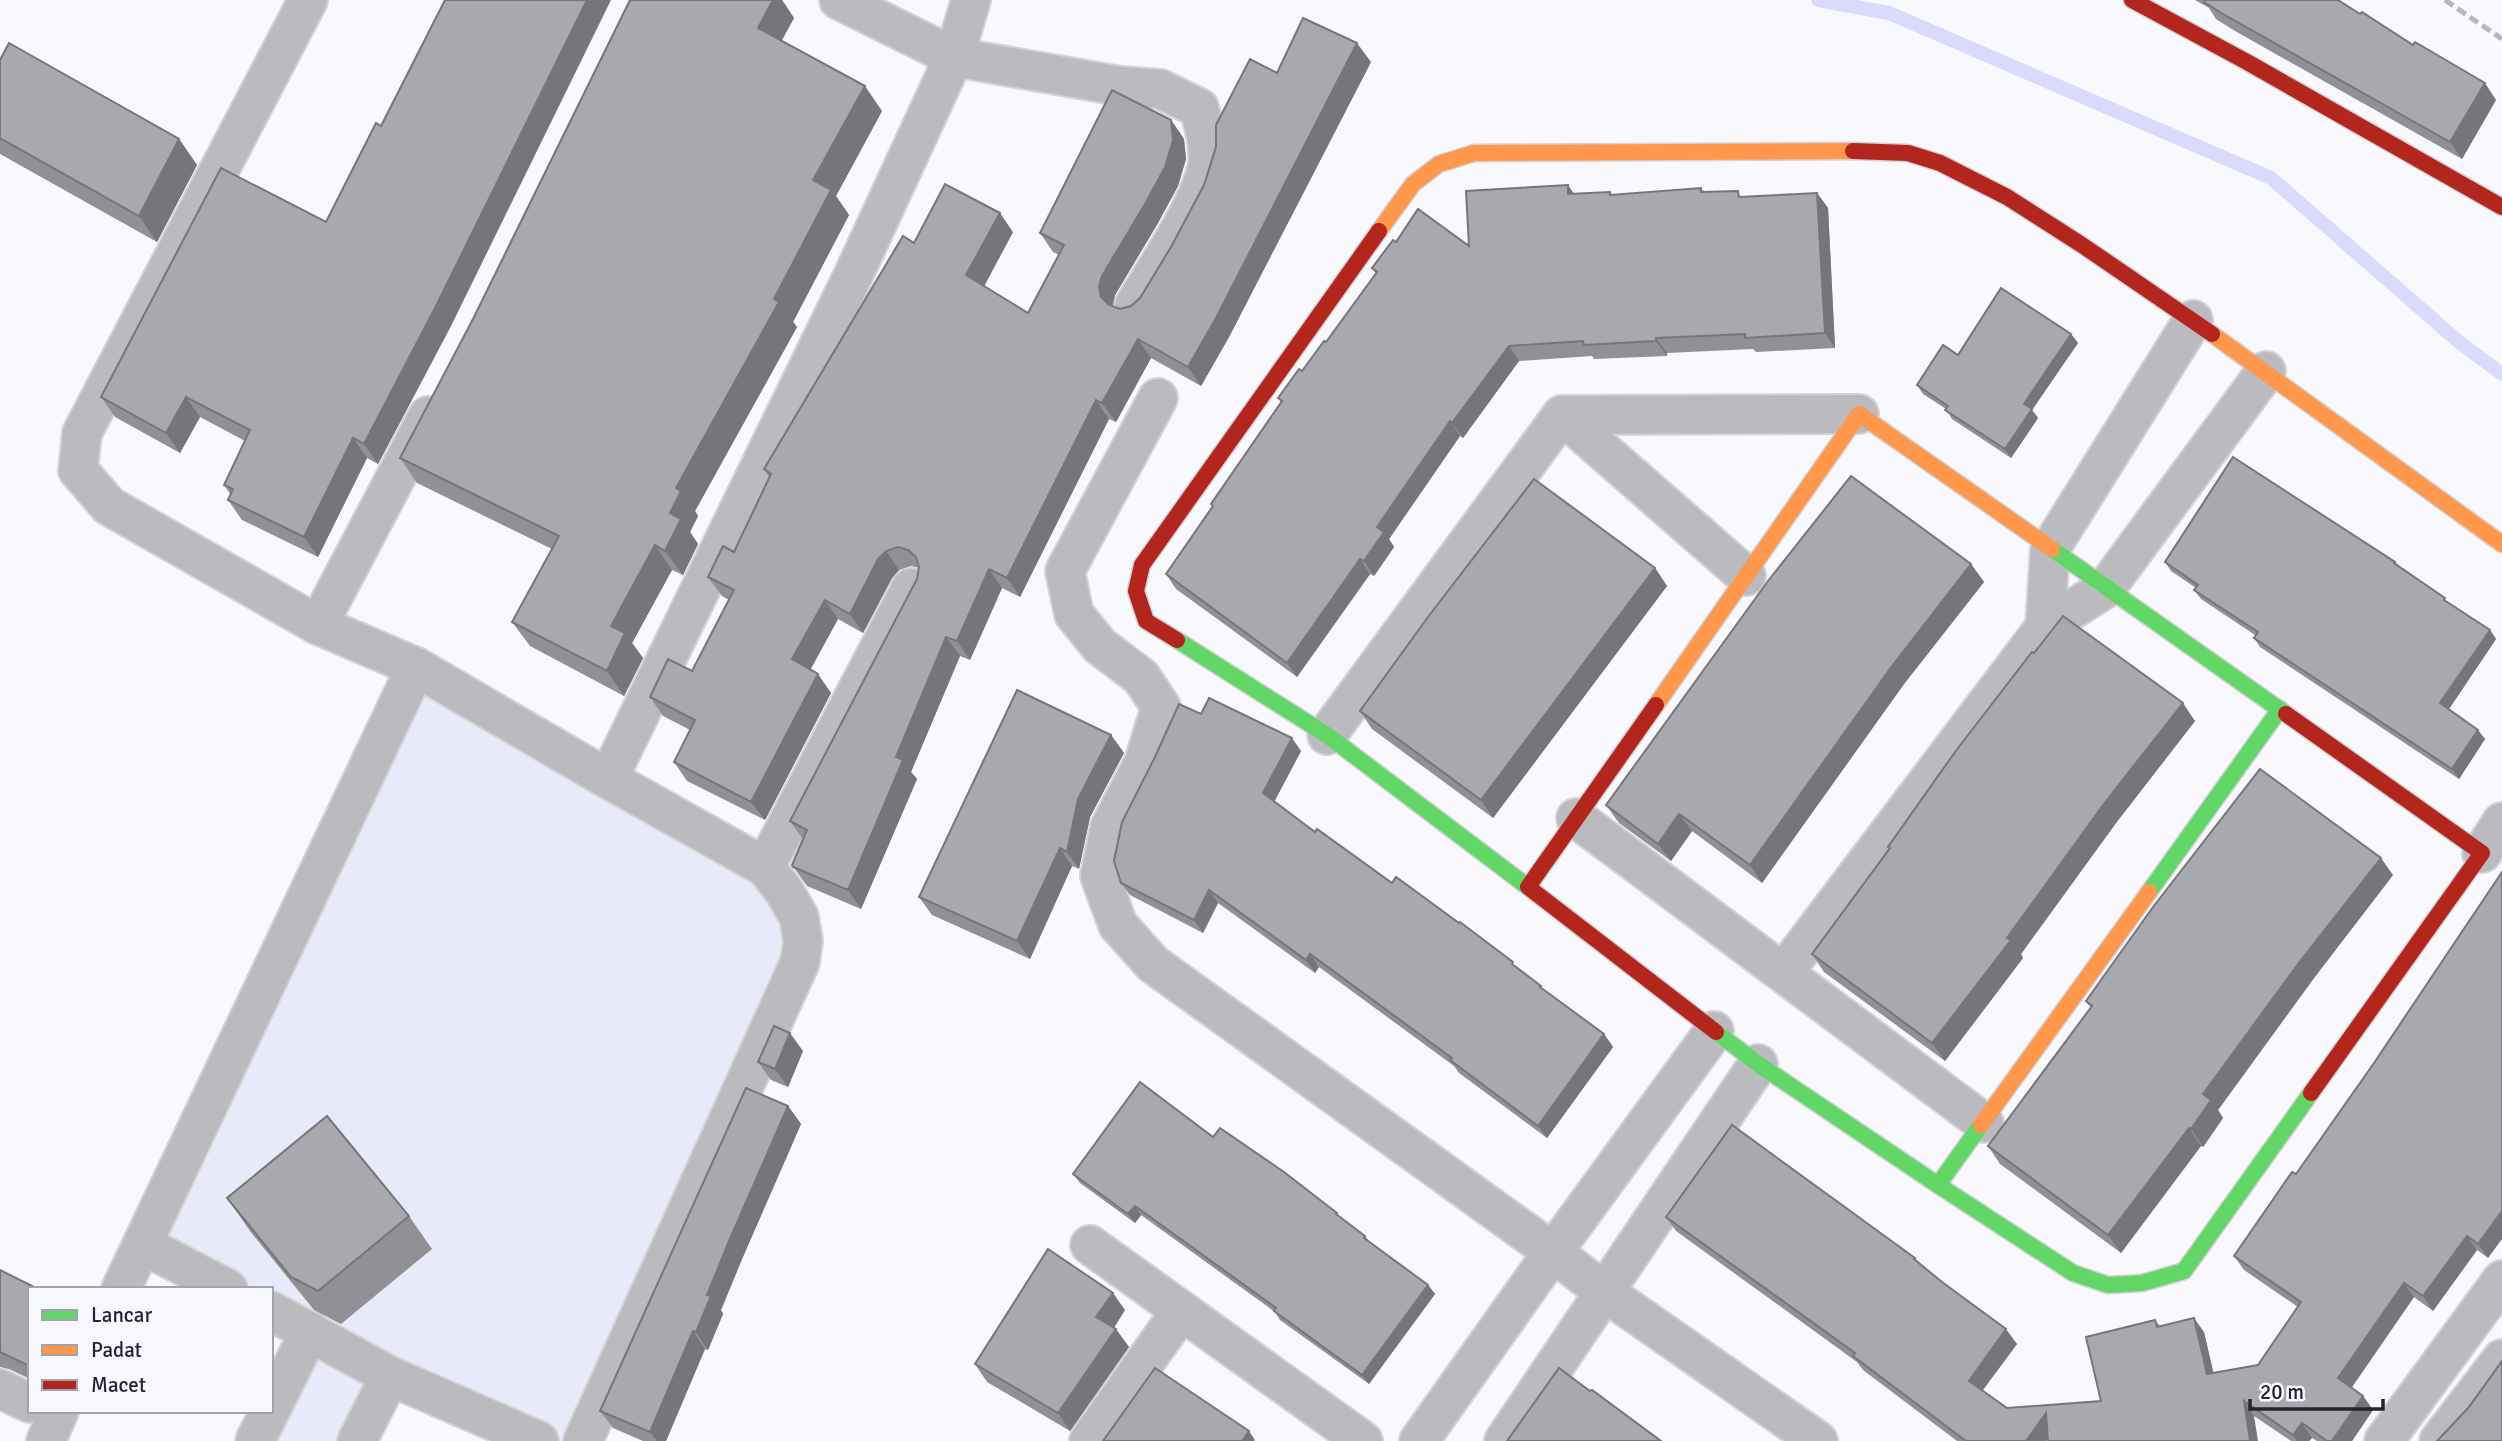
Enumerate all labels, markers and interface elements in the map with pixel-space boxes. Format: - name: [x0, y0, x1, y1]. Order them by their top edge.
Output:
- legend: [28, 1287, 273, 1413]
- text: Lancar: [91, 1302, 152, 1328]
- text: Padat: [91, 1337, 142, 1363]
- scale bar: [2250, 1368, 2383, 1412]
- text: Macet: [91, 1372, 146, 1398]
- text: 20 m: [2260, 1379, 2304, 1405]

